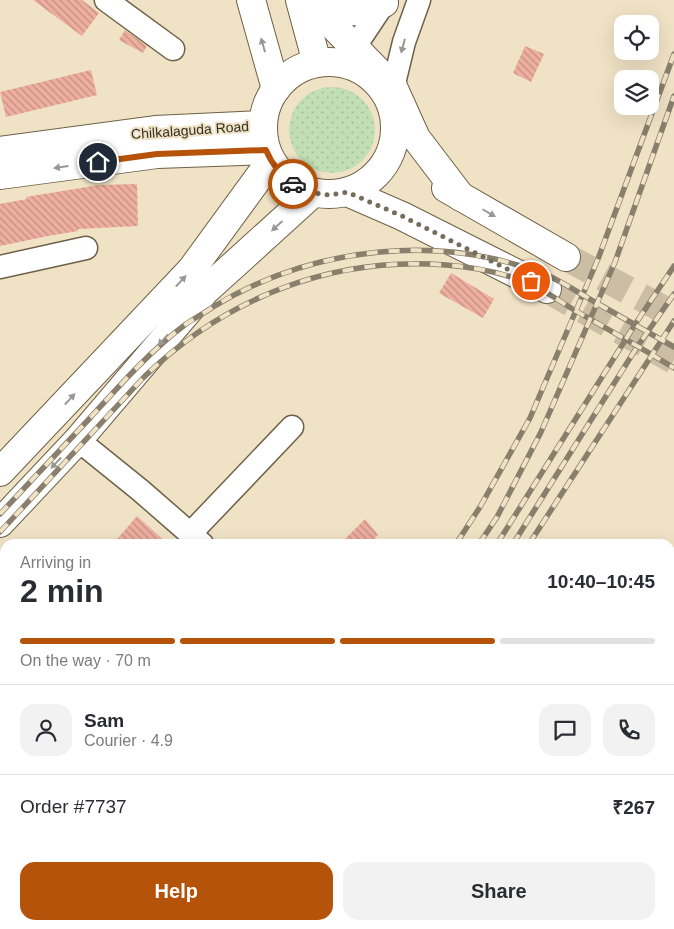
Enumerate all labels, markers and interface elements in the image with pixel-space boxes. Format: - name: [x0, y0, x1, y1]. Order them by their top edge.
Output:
- map controls: [614, 15, 659, 115]
- button: locate: [614, 15, 659, 60]
- one-way arrow: [259, 37, 267, 52]
- one-way arrow: [399, 38, 407, 53]
- button: layers: [614, 70, 659, 115]
- street label: Chilkalaguda Road: [130, 118, 250, 142]
- pin: [77, 141, 119, 183]
- icon: home: [84, 148, 112, 176]
- courier: [268, 159, 318, 209]
- one-way arrow: [52, 163, 68, 171]
- icon: car: [279, 170, 307, 198]
- one-way arrow: [483, 208, 496, 217]
- one-way arrow: [272, 220, 284, 232]
- pin: [510, 260, 552, 302]
- icon: bag: [517, 267, 545, 295]
- one-way arrow: [175, 275, 187, 287]
- one-way arrow: [157, 334, 168, 347]
- one-way arrow: [64, 393, 76, 405]
- one-way arrow: [50, 457, 62, 469]
- text: Arriving in: [20, 554, 91, 571]
- text: 10:40–10:45: [547, 571, 655, 592]
- text: 2 min: [20, 573, 104, 609]
- text: On the way · 70 m: [20, 652, 151, 669]
- button: person: [20, 704, 72, 756]
- button: chat: [539, 704, 591, 756]
- button: phone: [603, 704, 655, 756]
- text: Sam: [84, 710, 124, 731]
- text: Courier · 4.9: [84, 732, 173, 749]
- text: Order #7737: [20, 796, 127, 817]
- text: ₹267: [612, 797, 655, 818]
- button: Help: [20, 862, 333, 920]
- button: Share: [343, 862, 655, 920]

